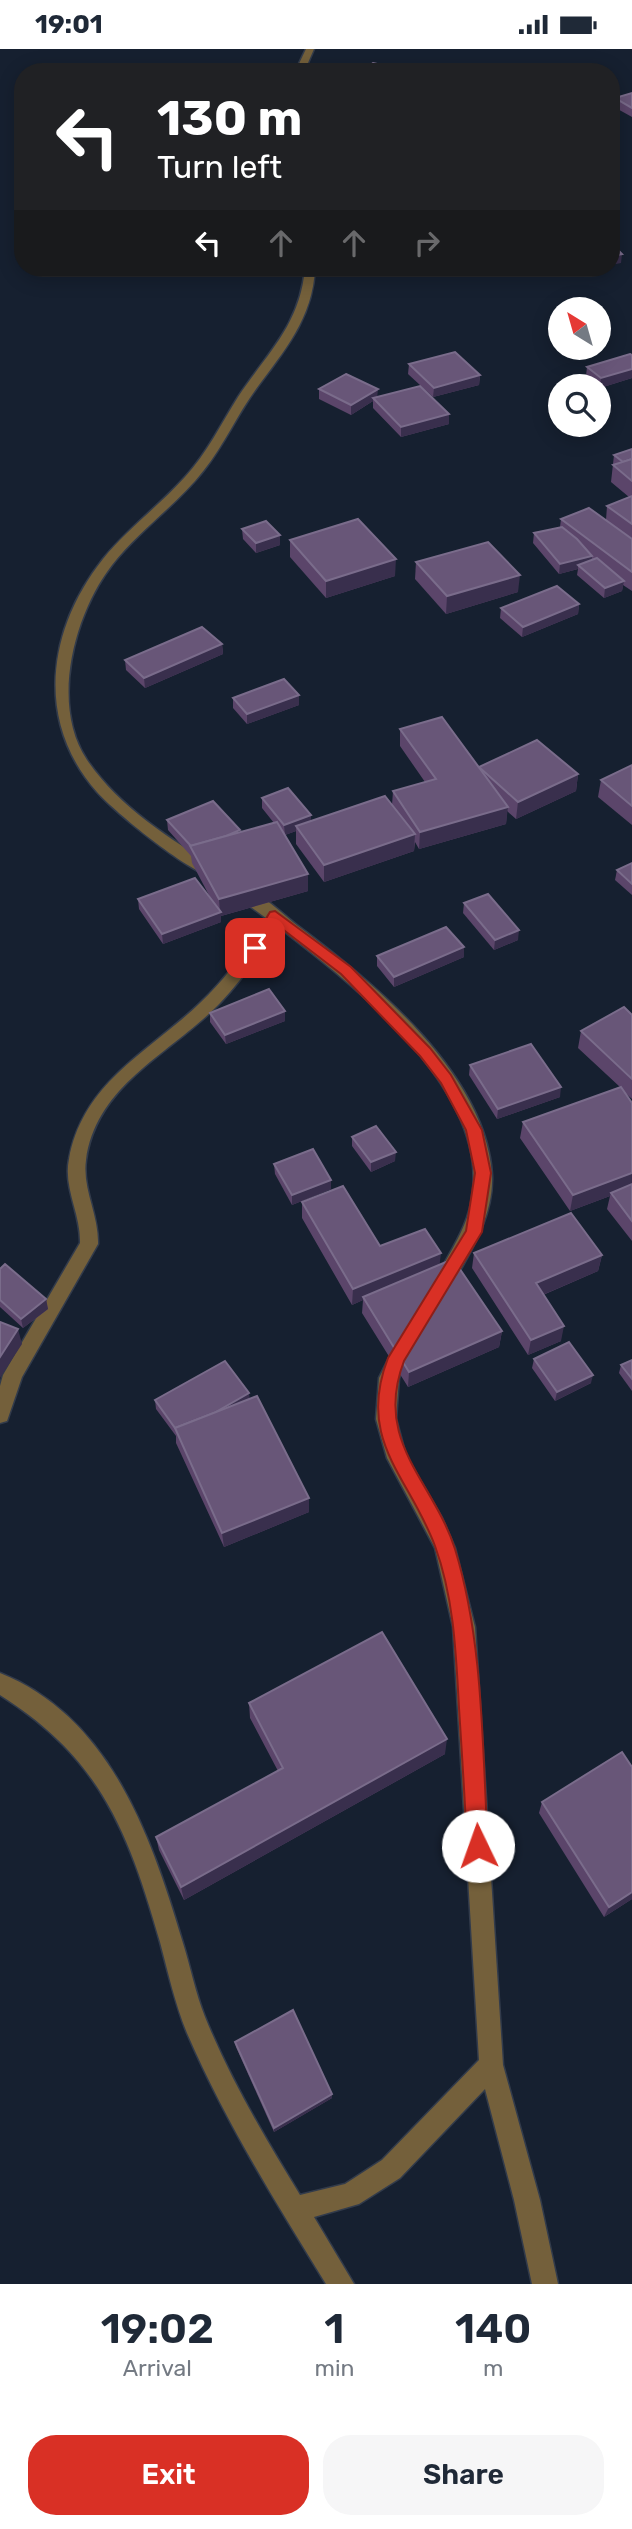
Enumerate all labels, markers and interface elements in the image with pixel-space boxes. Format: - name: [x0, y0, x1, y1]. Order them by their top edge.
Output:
- text: 19:01: [35, 9, 103, 40]
- text: 130 m: [157, 89, 302, 147]
- icon: left: [42, 91, 133, 182]
- text: Turn left: [157, 148, 282, 186]
- icon: left: [189, 224, 227, 262]
- icon: ahead: [262, 224, 300, 262]
- icon: ahead: [335, 224, 373, 262]
- icon: right: [408, 224, 446, 262]
- north arrow: [548, 297, 611, 361]
- map controls: [548, 297, 611, 437]
- button: search: [548, 374, 611, 437]
- pin: [225, 918, 285, 978]
- icon: arrive: [236, 929, 274, 967]
- position arrow: [441, 1809, 515, 1883]
- text: 19:02: [101, 2304, 214, 2354]
- text: 1: [324, 2304, 344, 2354]
- text: 140: [455, 2304, 531, 2354]
- text: Arrival: [123, 2354, 192, 2382]
- text: min: [314, 2354, 354, 2382]
- text: m: [483, 2354, 503, 2382]
- button: Exit: [28, 2435, 309, 2515]
- button: Share: [323, 2435, 604, 2515]

